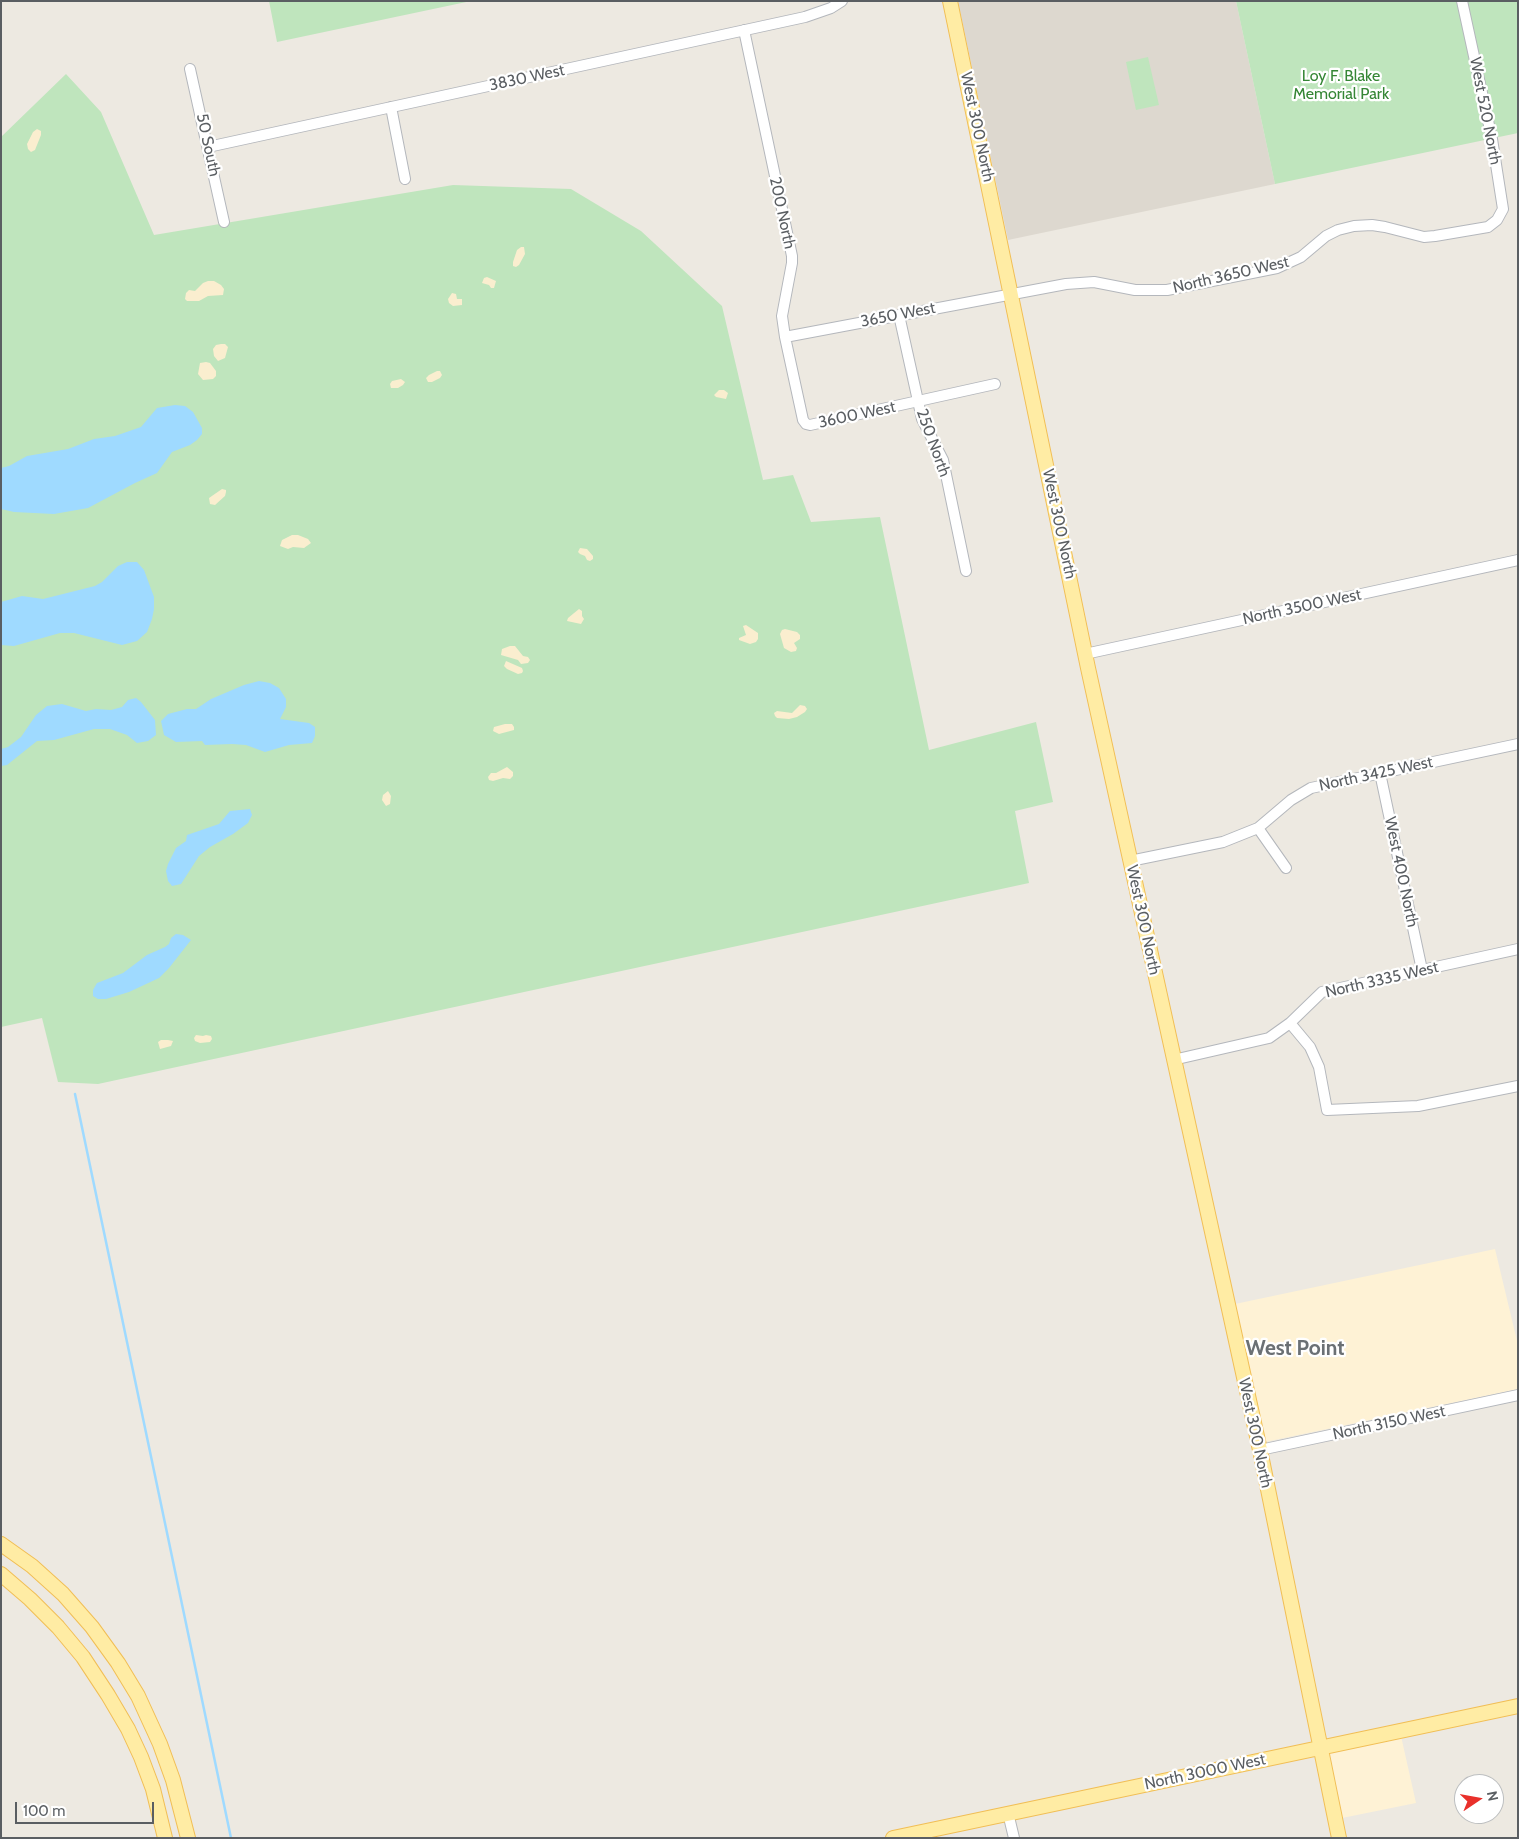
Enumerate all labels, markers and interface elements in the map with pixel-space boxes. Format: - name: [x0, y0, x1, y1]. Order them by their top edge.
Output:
- street label: West 520 North: [1465, 56, 1505, 166]
- street label: 3830 West: [488, 61, 566, 95]
- park label: Loy F. Blake Memorial Park: [1293, 66, 1389, 104]
- street label: West 300 North: [956, 70, 998, 184]
- street label: 50 South: [192, 112, 224, 178]
- street label: 200 North: [765, 175, 799, 251]
- street label: North 3650 West: [1171, 252, 1291, 298]
- street label: 3650 West: [859, 298, 937, 332]
- street label: 3600 West: [817, 397, 897, 433]
- street label: 250 North: [912, 406, 954, 480]
- street label: West 300 North: [1038, 467, 1080, 581]
- street label: North 3500 West: [1241, 585, 1363, 629]
- street label: North 3425 West: [1317, 753, 1435, 795]
- street label: West 400 North: [1380, 815, 1422, 929]
- street label: West 300 North: [1122, 863, 1164, 977]
- street label: North 3335 West: [1324, 958, 1440, 1002]
- district label: West Point: [1245, 1336, 1345, 1362]
- street label: West 300 North: [1234, 1376, 1276, 1490]
- street label: North 3150 West: [1331, 1402, 1447, 1444]
- street label: North 3000 West: [1143, 1750, 1267, 1794]
- north arrow: [1454, 1774, 1504, 1824]
- text: N: [1483, 1789, 1503, 1803]
- scale bar: [18, 1792, 156, 1824]
- text: 100 m: [23, 1802, 65, 1820]

